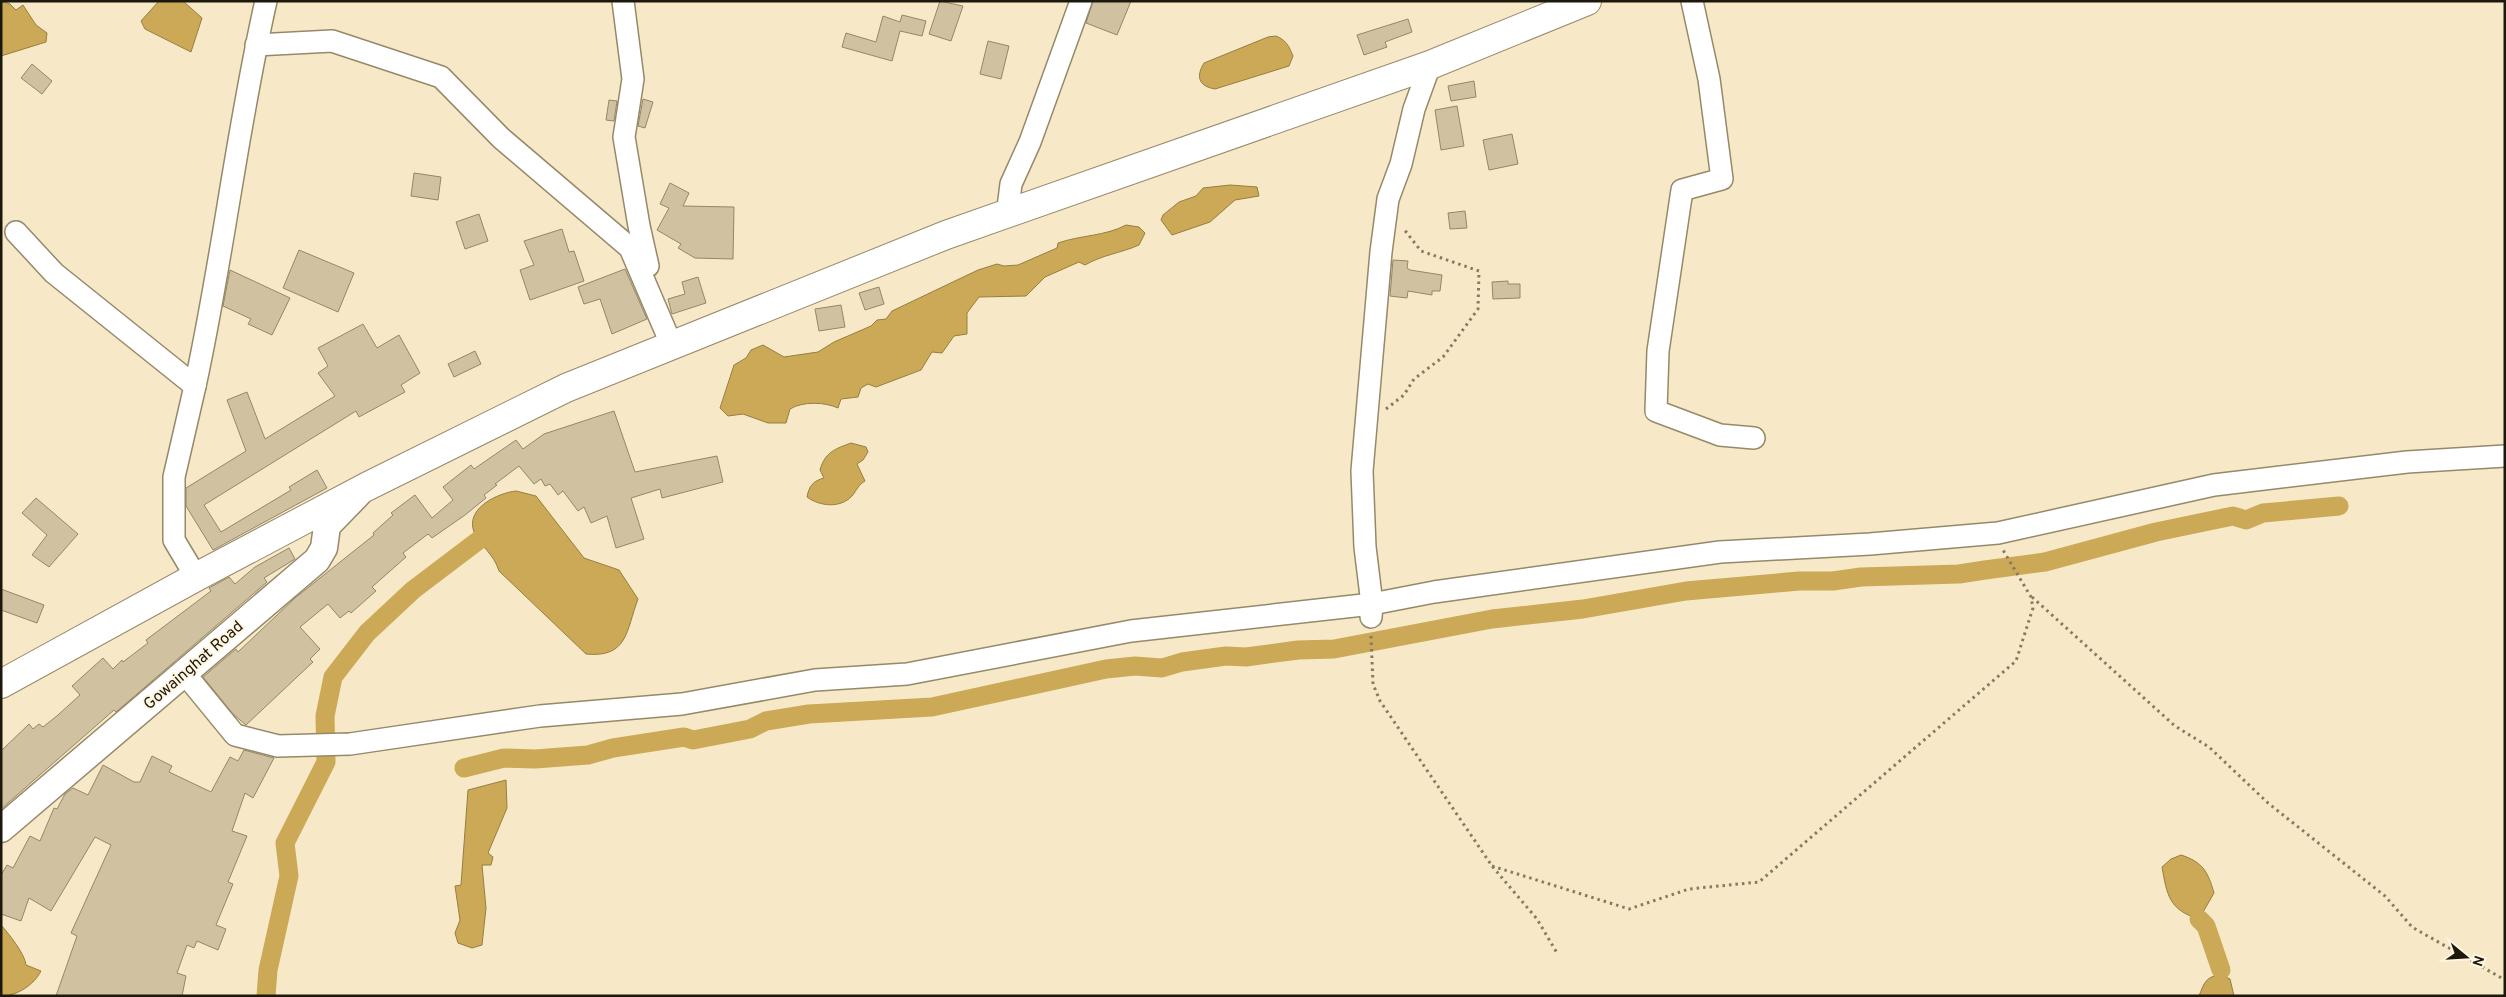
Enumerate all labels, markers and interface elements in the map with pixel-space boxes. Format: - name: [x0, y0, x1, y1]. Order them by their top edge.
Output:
- street label: Gowainghat Road: [140, 617, 248, 715]
- north arrow: [2441, 932, 2491, 982]
- text: N: [2467, 953, 2487, 968]

